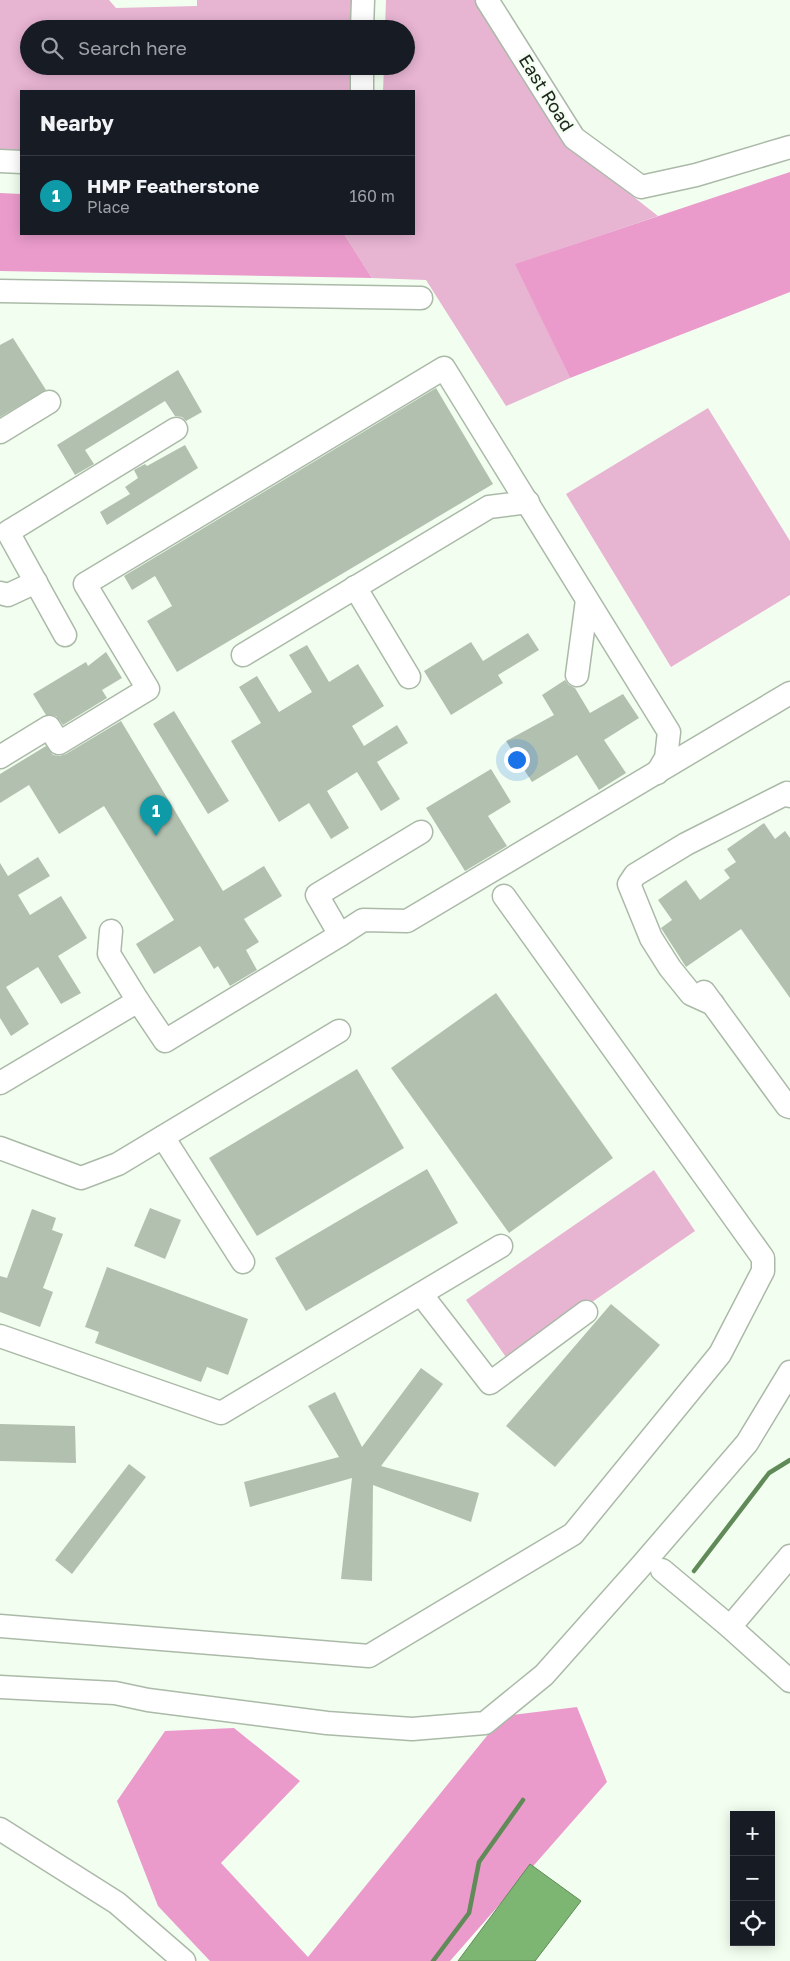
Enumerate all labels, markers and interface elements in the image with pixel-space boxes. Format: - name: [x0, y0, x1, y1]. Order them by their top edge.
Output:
- search box: [20, 20, 415, 75]
- icon: search: [38, 34, 66, 62]
- text: Search here: [78, 36, 187, 59]
- street label: East Road: [515, 50, 579, 135]
- text: Nearby: [40, 110, 114, 136]
- text: HMP Featherstone: [87, 174, 259, 197]
- text: 1: [52, 186, 60, 206]
- text: 160 m: [349, 186, 395, 206]
- text: Place: [87, 197, 130, 217]
- your location: [504, 747, 530, 773]
- pin: 1: [140, 795, 172, 836]
- map controls: [730, 1811, 775, 1946]
- button: +: [730, 1811, 775, 1856]
- button: −: [730, 1856, 775, 1901]
- button: locate: [730, 1901, 775, 1946]

